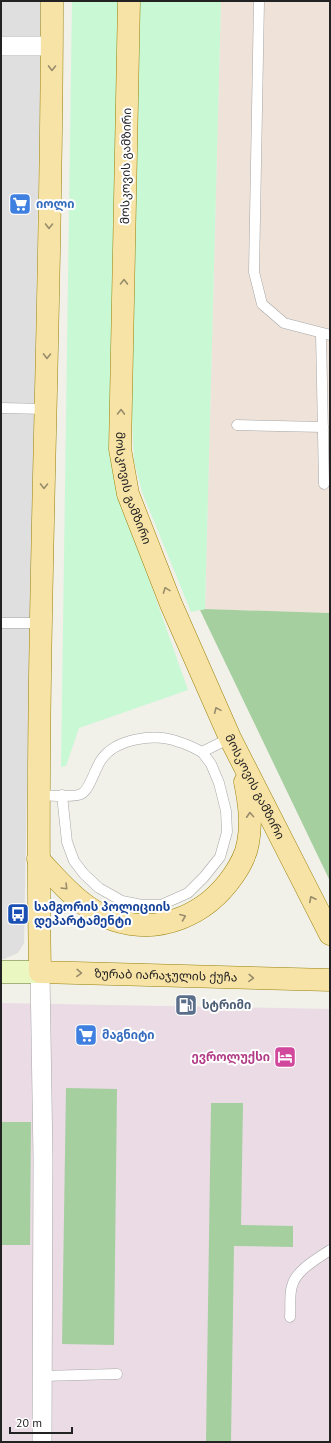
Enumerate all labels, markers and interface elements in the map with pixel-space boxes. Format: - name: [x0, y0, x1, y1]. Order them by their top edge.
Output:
- one-way arrow: [48, 65, 56, 71]
- street label: მოსკოვის გამზირი: [117, 108, 134, 224]
- supermarket icon: იოლი: [7, 191, 33, 217]
- place label: იოლი: [36, 196, 75, 212]
- one-way arrow: [45, 223, 53, 229]
- one-way arrow: [119, 279, 128, 285]
- one-way arrow: [43, 353, 51, 359]
- one-way arrow: [117, 409, 125, 415]
- street label: მოსკოვის გამზირი: [113, 432, 155, 546]
- one-way arrow: [40, 483, 48, 489]
- one-way arrow: [162, 587, 170, 594]
- one-way arrow: [214, 706, 222, 713]
- street label: მოსკოვის გამზირი: [222, 731, 288, 842]
- one-way arrow: [246, 812, 255, 818]
- one-way arrow: [60, 882, 68, 890]
- one-way arrow: [309, 896, 317, 904]
- place label: სამგორის პოლიციის დეპარტამენტი: [34, 899, 171, 929]
- bus stop icon: სამგორის პოლიციის დეპარტამენტი: [5, 901, 31, 927]
- one-way arrow: [179, 914, 187, 922]
- street label: ზურაბ იარაჯულის ქუჩა: [94, 965, 238, 984]
- one-way arrow: [76, 969, 82, 978]
- one-way arrow: [248, 974, 254, 982]
- fuel station icon: სტრიმი: [173, 992, 199, 1018]
- place label: სტრიმი: [202, 997, 251, 1012]
- supermarket icon: მაგნიტი: [73, 1022, 99, 1048]
- place label: მაგნიტი: [102, 1027, 155, 1042]
- hotel icon: ევროლუქსი: [272, 1044, 298, 1070]
- place label: ევროლუქსი: [191, 1049, 270, 1065]
- scale bar: [10, 1409, 72, 1435]
- text: 20 m: [16, 1415, 42, 1430]

